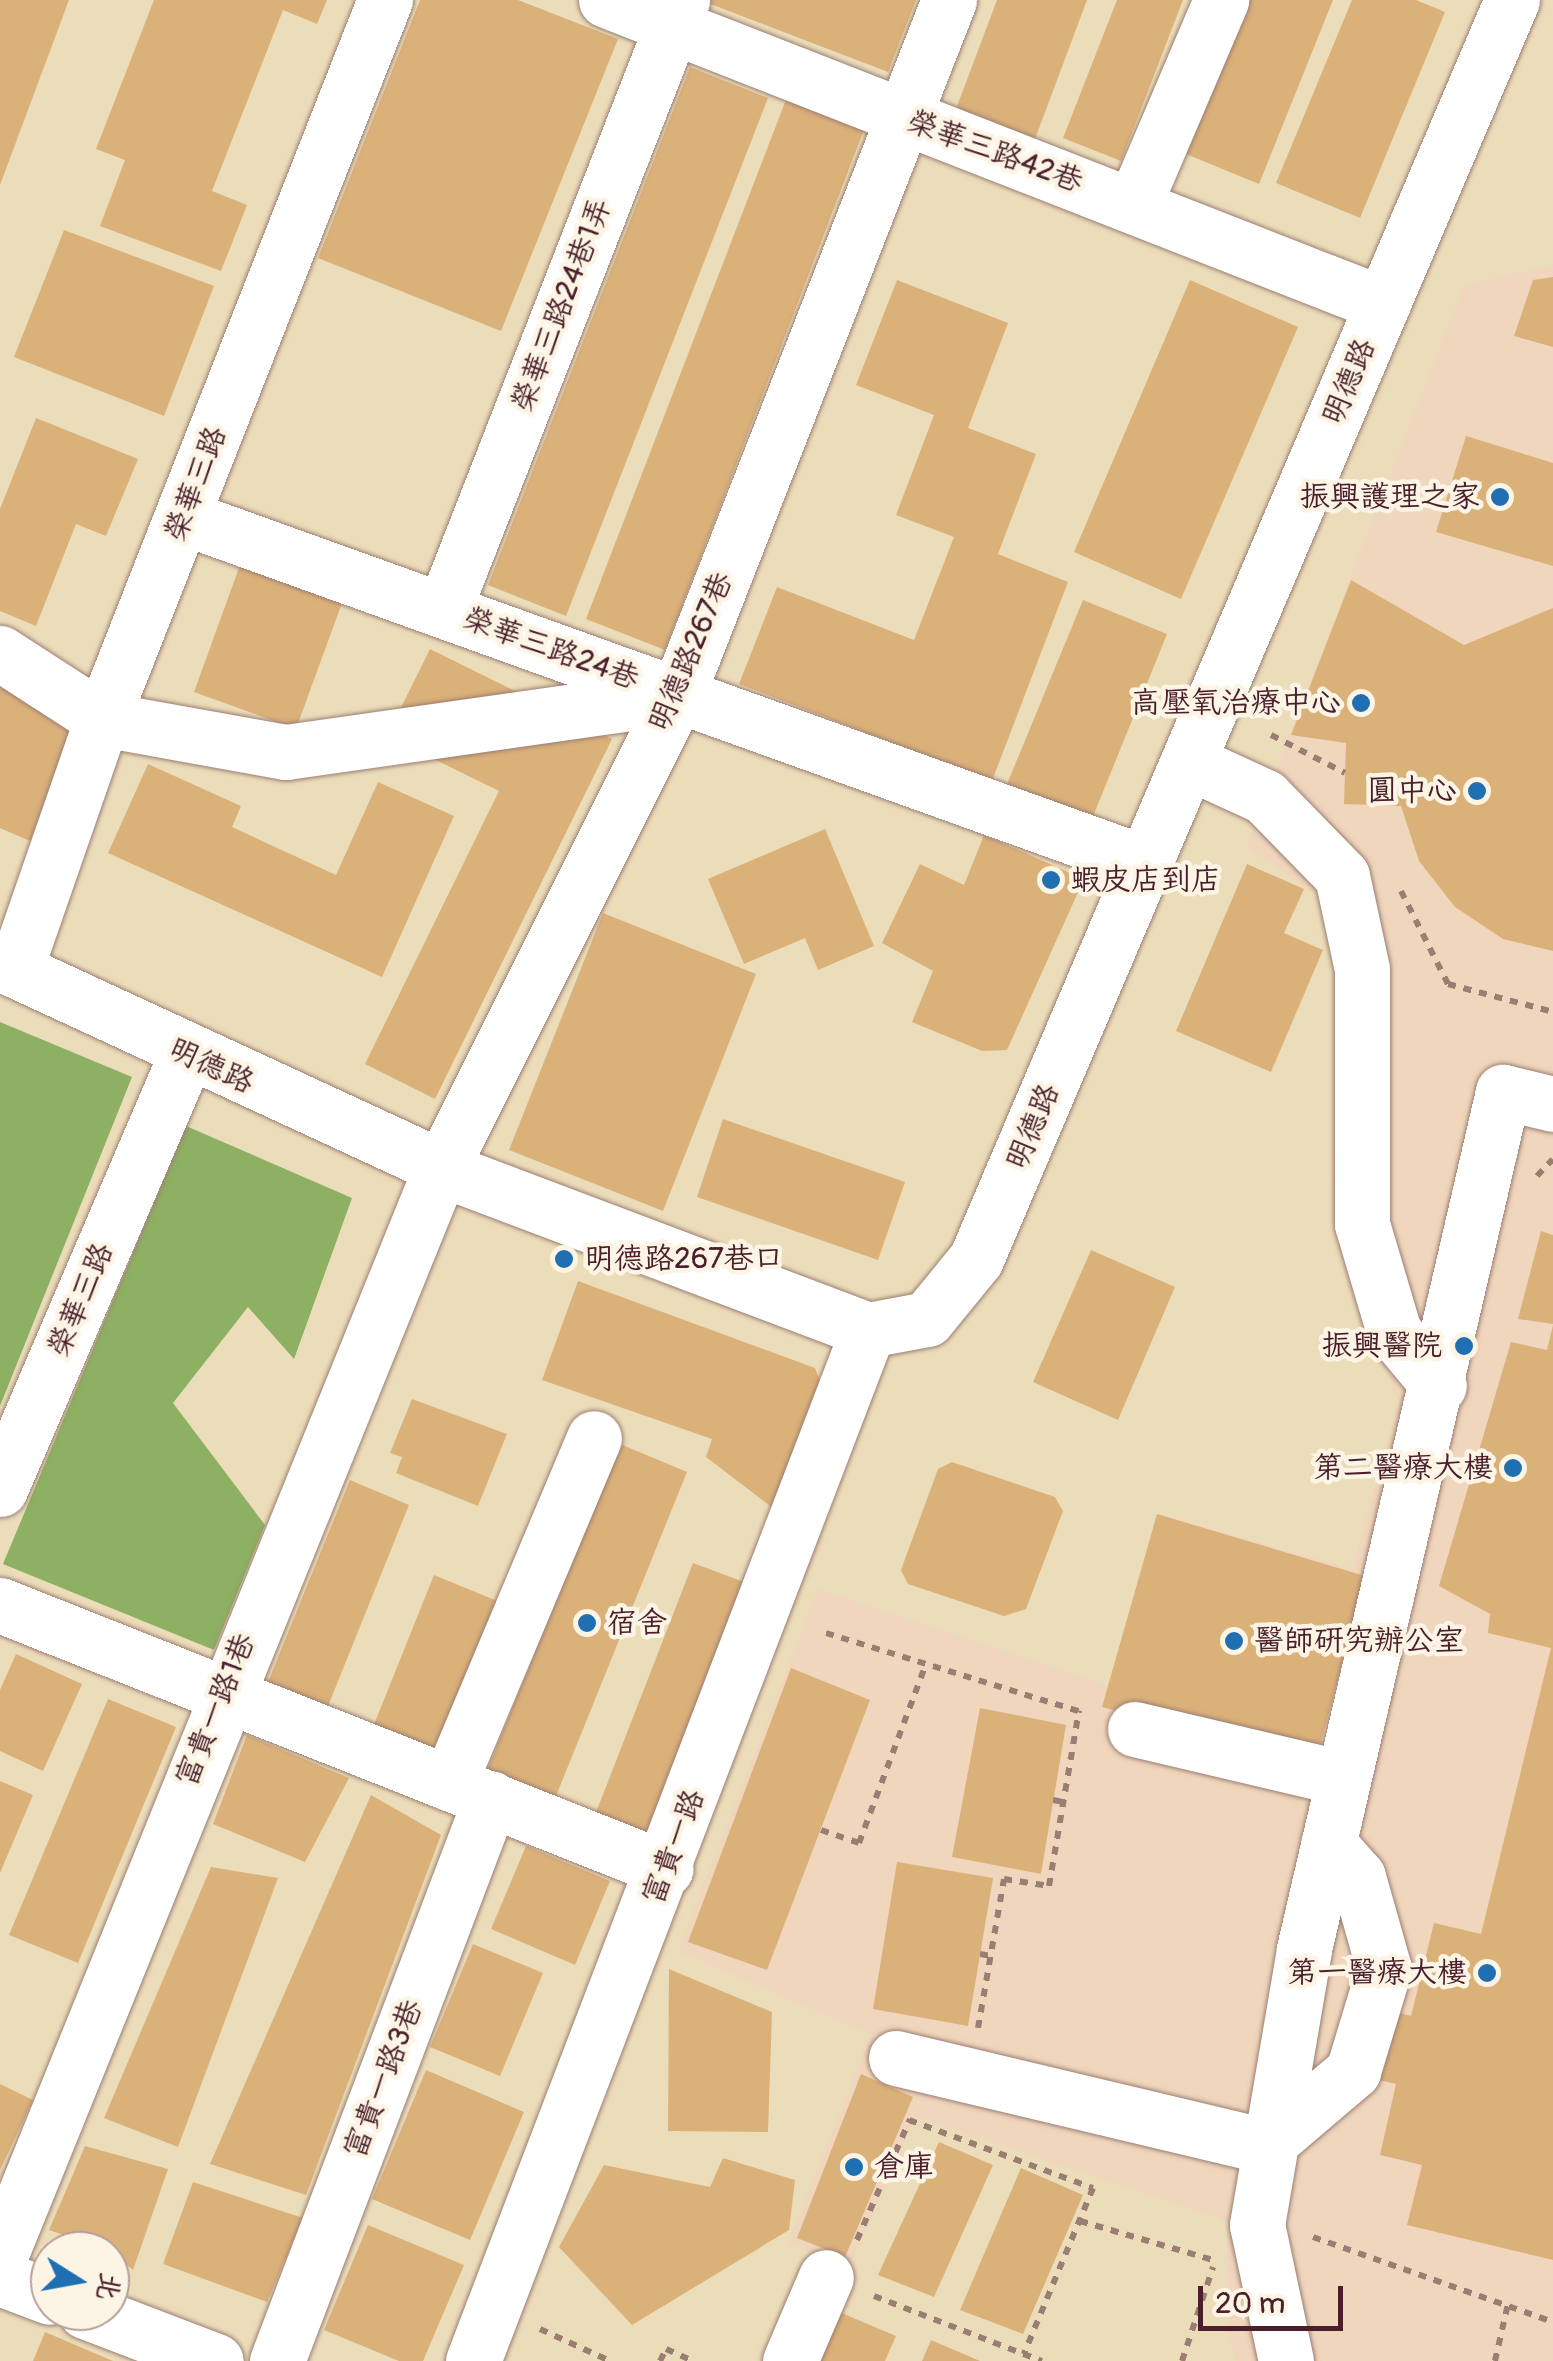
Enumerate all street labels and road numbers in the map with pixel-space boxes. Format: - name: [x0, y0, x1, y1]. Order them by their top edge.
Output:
- street label: 榮華三路42巷: [902, 104, 1088, 200]
- street label: 榮華三路24巷1弄: [505, 193, 619, 417]
- street label: 明德路: [1315, 334, 1383, 430]
- street label: 榮華三路: [158, 422, 234, 546]
- street label: 明德路267巷: [641, 567, 741, 737]
- street label: 榮華三路24巷: [458, 601, 644, 697]
- street label: 明德路: [163, 1031, 259, 1101]
- street label: 明德路: [999, 1079, 1067, 1175]
- street label: 榮華三路: [41, 1238, 121, 1362]
- street label: 富貴一路1巷: [169, 1628, 263, 1792]
- street label: 富貴一路: [636, 1785, 712, 1909]
- street label: 富貴一路3巷: [337, 1995, 431, 2163]

